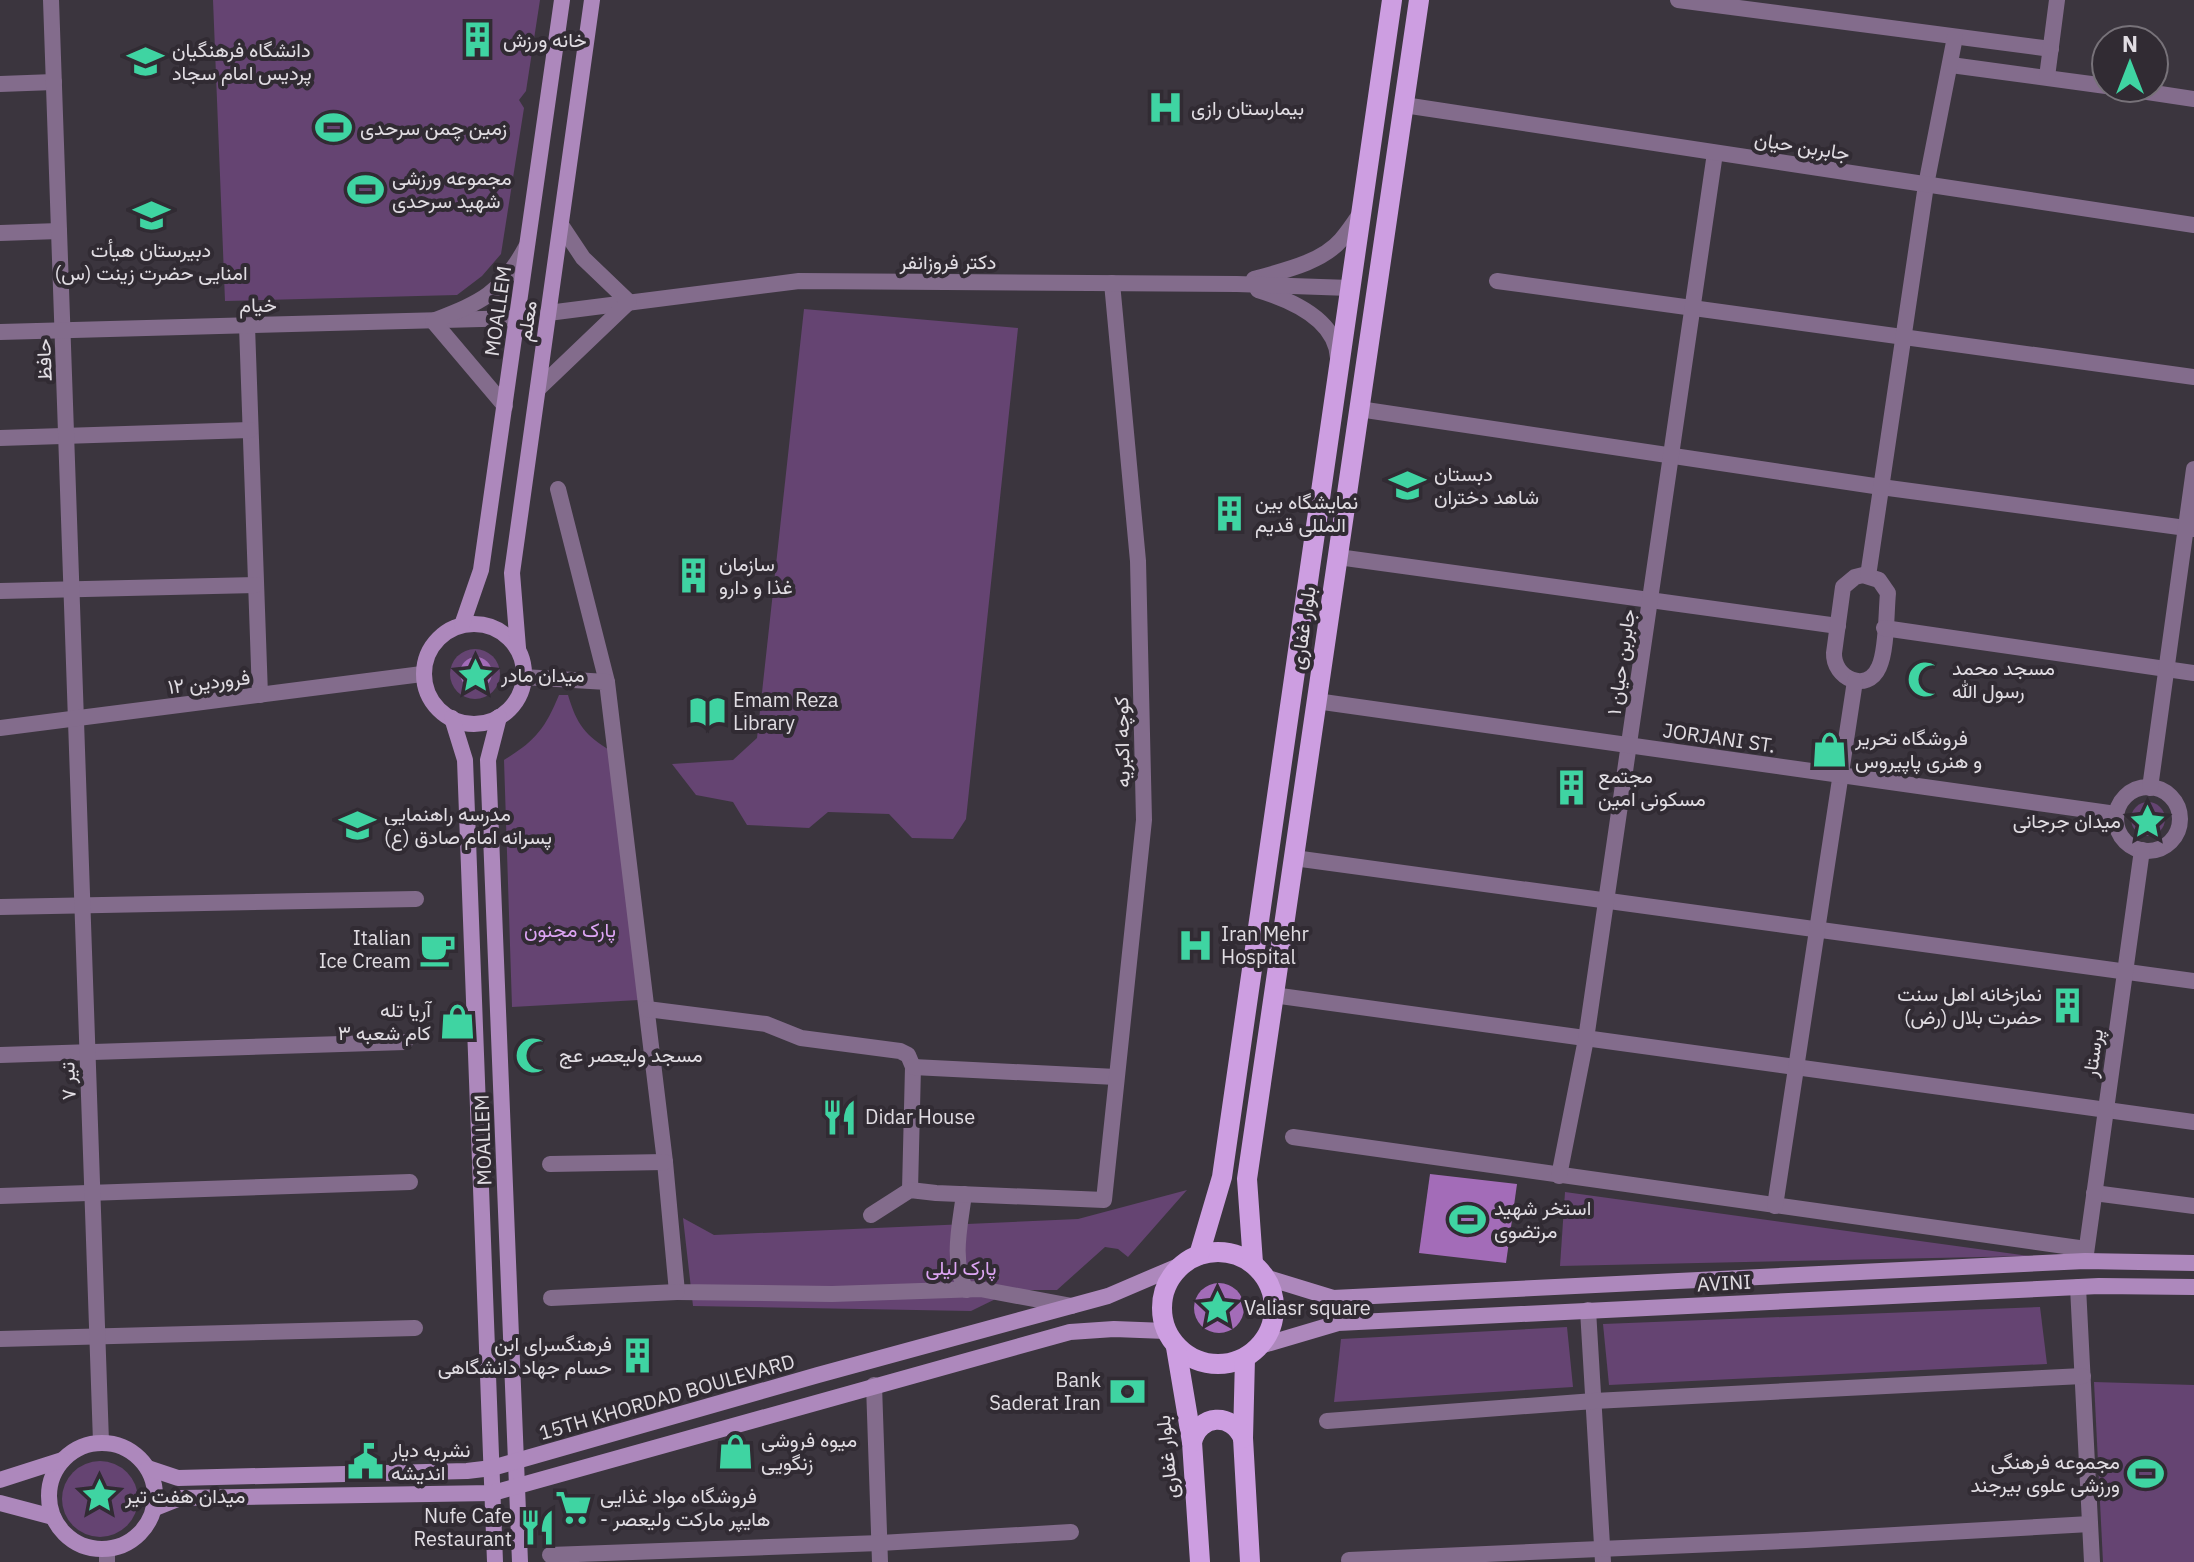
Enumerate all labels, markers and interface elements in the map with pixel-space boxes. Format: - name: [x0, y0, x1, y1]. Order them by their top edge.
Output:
- building icon: خانه ورزش: [458, 21, 496, 59]
- north arrow: [2090, 24, 2170, 104]
- place label: خانه ورزش: [503, 26, 587, 53]
- text: N: [2122, 29, 2138, 58]
- place label: دانشگاه فرهنگیان پردیس امام سجاد: [172, 36, 312, 87]
- school or university icon: دانشگاه فرهنگیان پردیس امام سجاد: [127, 43, 165, 81]
- hospital icon: بیمارستان رازی: [1146, 89, 1184, 127]
- place label: بیمارستان رازی: [1191, 94, 1304, 121]
- sports icon: زمین چمن سرحدی: [315, 109, 353, 147]
- place label: زمین چمن سرحدی: [360, 114, 507, 142]
- street label: جابربن حیان: [1752, 125, 1852, 166]
- place label: مجموعه ورزشی شهید سرحدی: [392, 164, 512, 214]
- sports icon: مجموعه ورزشی شهید سرحدی: [347, 170, 385, 208]
- school or university icon: دبیرستان هیأت امنایی حضرت زینت (س): [132, 196, 170, 234]
- place label: دبیرستان هیأت امنایی حضرت زینت (س): [54, 236, 248, 286]
- street label: دکتر فروزانفر: [899, 248, 996, 275]
- street label: MOALLEM: [478, 264, 517, 358]
- street label: خیام: [239, 291, 277, 318]
- street label: معلم: [510, 299, 543, 343]
- street label: حافظ: [29, 338, 58, 382]
- place label: دبستان شاهد دختران: [1434, 460, 1539, 510]
- school or university icon: دبستان شاهد دختران: [1389, 467, 1427, 505]
- place label: نمایشگاه بین المللی قدیم: [1255, 488, 1358, 538]
- building icon: نمایشگاه بین المللی قدیم: [1210, 495, 1248, 533]
- place label: سازمان غذا و دارو: [719, 550, 793, 600]
- building icon: سازمان غذا و دارو: [674, 557, 712, 595]
- street label: بلوار غفاری: [1283, 584, 1322, 671]
- street label: جابربن حیان ۱: [1600, 607, 1641, 717]
- place label: مسجد محمد رسول الله: [1952, 654, 2055, 704]
- place icon: میدان مادر: [456, 656, 494, 694]
- place label: میدان مادر: [500, 661, 585, 688]
- mosque icon: مسجد محمد رسول الله: [1907, 661, 1945, 699]
- street label: ۱۲ فروردین: [166, 663, 252, 700]
- place label: Emam Reza Library: [733, 686, 839, 736]
- library icon: Emam Reza Library: [688, 692, 726, 730]
- street label: کوچه اکبریه: [1107, 696, 1137, 788]
- street label: JORJANI ST.: [1661, 716, 1777, 759]
- place label: فروشگاه تحریر و هنری پاپیروس: [1854, 724, 1982, 775]
- shop icon: فروشگاه تحریر و هنری پاپیروس: [1810, 730, 1848, 768]
- place label: مجتمع مسکونی امین: [1598, 762, 1706, 812]
- building icon: مجتمع مسکونی امین: [1553, 768, 1591, 806]
- place label: مدرسه راهنمایی پسرانه امام صادق (ع): [384, 800, 552, 851]
- place icon: میدان جرجانی: [2128, 802, 2166, 840]
- school or university icon: مدرسه راهنمایی پسرانه امام صادق (ع): [339, 807, 377, 845]
- place label: میدان جرجانی: [2013, 807, 2121, 834]
- park label: پارک مجنون: [524, 916, 616, 944]
- place label: Iran Mehr Hospital: [1221, 920, 1309, 970]
- place label: Italian Ice Cream: [319, 924, 411, 974]
- hospital icon: Iran Mehr Hospital: [1176, 927, 1214, 965]
- cafe icon: Italian Ice Cream: [418, 930, 456, 968]
- place label: نمازخانه اهل سنت حضرت بلال (رض): [1897, 980, 2042, 1030]
- building icon: نمازخانه اهل سنت حضرت بلال (رض): [2049, 986, 2087, 1024]
- place label: آریا تله کام شعبه ۳: [338, 996, 432, 1046]
- shop icon: آریا تله کام شعبه ۳: [438, 1002, 476, 1040]
- street label: پرستار: [2076, 1027, 2110, 1080]
- mosque icon: مسجد ولیعصر عج: [514, 1036, 552, 1074]
- place label: مسجد ولیعصر عج: [559, 1041, 703, 1069]
- street label: ۷ تیر: [53, 1061, 82, 1101]
- street label: MOALLEM: [467, 1094, 498, 1186]
- restaurant icon: Didar House: [820, 1098, 858, 1136]
- place label: Didar House: [865, 1103, 975, 1130]
- place label: استخر شهید مرتضوی: [1494, 1194, 1591, 1244]
- sports icon: استخر شهید مرتضوی: [1449, 1200, 1487, 1238]
- park label: پارک لیلی: [925, 1254, 997, 1282]
- street label: AVINI: [1696, 1268, 1752, 1297]
- place icon: Valiasr square: [1199, 1289, 1237, 1327]
- place label: Valiasr square: [1244, 1294, 1371, 1321]
- place label: فرهنگسرای ابن حسام جهاد دانشگاهی: [438, 1330, 612, 1380]
- building icon: فرهنگسرای ابن حسام جهاد دانشگاهی: [619, 1337, 657, 1375]
- street label: 15TH KHORDAD BOULEVARD: [536, 1347, 798, 1446]
- place label: Bank Saderat Iran: [989, 1366, 1101, 1416]
- bank icon: Bank Saderat Iran: [1108, 1372, 1146, 1410]
- street label: بلوار غفاری: [1149, 1414, 1184, 1500]
- place label: میوه فروشی زنگویی: [761, 1426, 857, 1476]
- shop icon: میوه فروشی زنگویی: [716, 1433, 754, 1471]
- place label: نشریه دیار اندیشه: [390, 1436, 471, 1486]
- public building icon: نشریه دیار اندیشه: [346, 1442, 384, 1480]
- place label: مجموعه فرهنگی ورزشی علوی بیرجند: [1971, 1448, 2120, 1498]
- sports icon: مجموعه فرهنگی ورزشی علوی بیرجند: [2127, 1454, 2165, 1492]
- place icon: میدان هفت تیر: [80, 1477, 118, 1515]
- place label: میدان هفت تیر: [124, 1482, 245, 1509]
- place label: فروشگاه مواد غذایی - هایپر مارکت ولیعصر: [600, 1482, 770, 1533]
- supermarket icon: فروشگاه مواد غذایی - هایپر مارکت ولیعصر: [555, 1488, 593, 1526]
- place label: Nufe Cafe Restaurant: [414, 1502, 512, 1552]
- restaurant icon: Nufe Cafe Restaurant: [519, 1509, 557, 1547]

